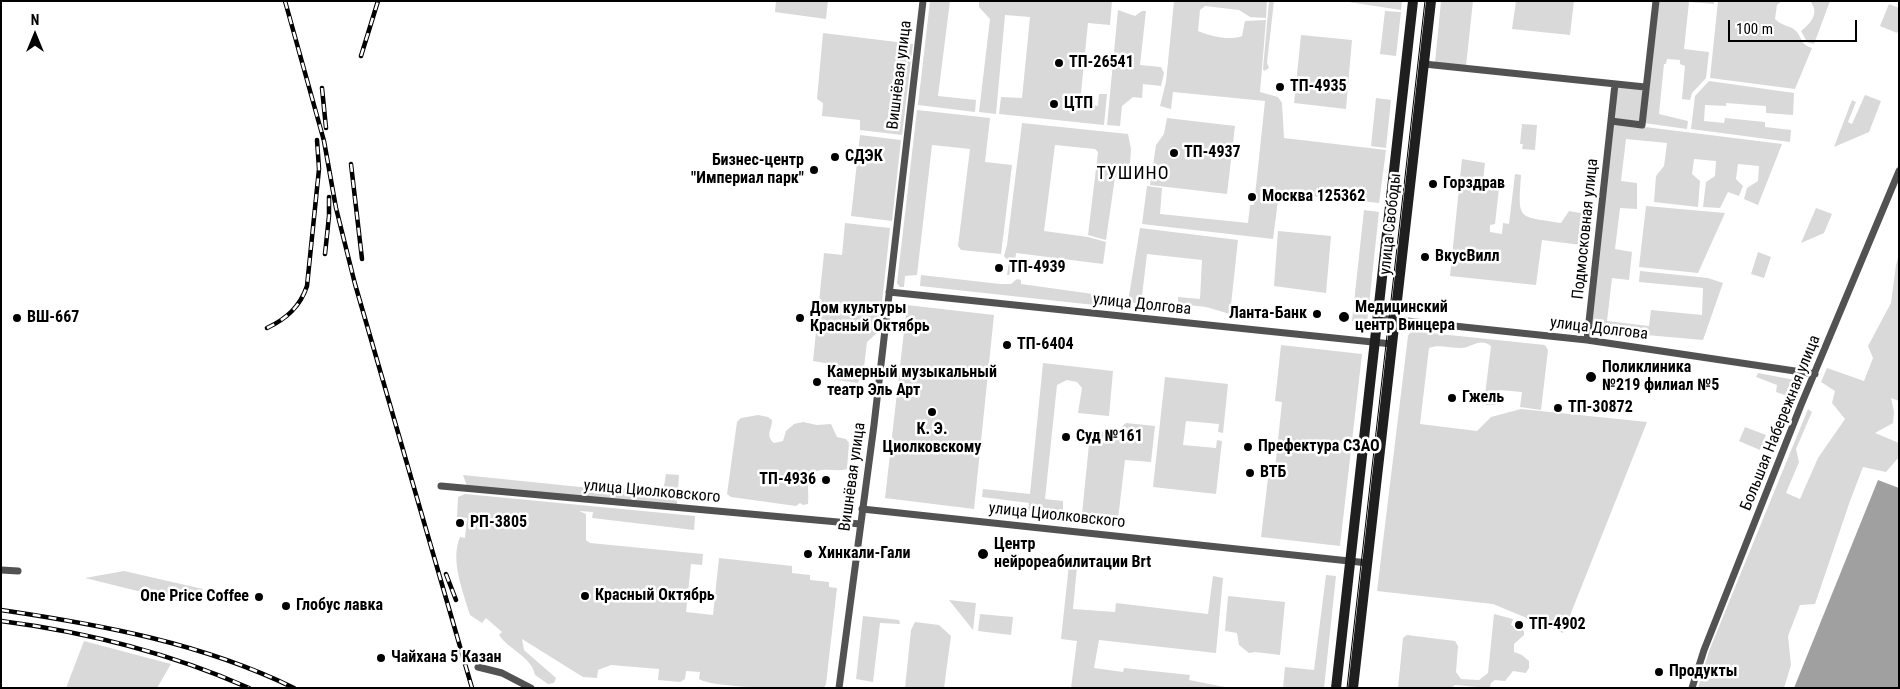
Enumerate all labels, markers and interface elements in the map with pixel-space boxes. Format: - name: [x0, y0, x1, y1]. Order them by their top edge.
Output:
- north arrow: [10, 10, 60, 60]
- scale bar: [1730, 10, 1859, 42]
- text: N: [31, 12, 39, 28]
- street label: Вишнёвая улица: [884, 19, 916, 131]
- text: 100 m: [1736, 20, 1773, 38]
- place label: ТП-26541: [1069, 53, 1134, 73]
- marker: ТП-26541: [1053, 57, 1065, 69]
- place label: ТП-4935: [1290, 77, 1347, 97]
- marker: ТП-4935: [1274, 81, 1286, 93]
- place label: ЦТП: [1064, 94, 1093, 114]
- marker: ЦТП: [1048, 98, 1060, 110]
- place label: ТП-4937: [1184, 143, 1241, 163]
- place label: СДЭК: [845, 147, 883, 167]
- marker: ТП-4937: [1168, 147, 1180, 159]
- place label: Бизнес-центр "Империал парк": [691, 151, 804, 189]
- marker: СДЭК: [829, 151, 841, 163]
- street label: Подмосковная улица: [1569, 158, 1603, 300]
- district label: ТУШИНО: [1096, 163, 1170, 185]
- marker: Бизнес-центр "Империал парк": [808, 164, 820, 176]
- street label: улица Свободы: [1376, 172, 1406, 276]
- place label: Горздрав: [1443, 174, 1505, 194]
- marker: Горздрав: [1427, 178, 1439, 190]
- place label: Москва 125362: [1262, 187, 1365, 207]
- marker: Москва 125362: [1246, 191, 1258, 203]
- place label: ВкусВилл: [1435, 247, 1499, 267]
- marker: ВкусВилл: [1419, 251, 1431, 263]
- place label: ТП-4939: [1009, 258, 1066, 278]
- marker: ТП-4939: [993, 262, 1005, 274]
- street label: улица Долгова: [1092, 290, 1192, 320]
- place label: Медицинский центр Винцера: [1355, 298, 1455, 336]
- place label: Дом культуры Красный Октябрь: [810, 299, 930, 337]
- place label: Ланта-Банк: [1229, 304, 1307, 324]
- place label: ВШ-667: [27, 308, 79, 328]
- marker: Ланта-Банк: [1311, 308, 1323, 320]
- marker: Медицинский центр Винцера: [1337, 310, 1351, 324]
- marker: ВШ-667: [11, 312, 23, 324]
- marker: Дом культуры Красный Октябрь: [794, 312, 806, 324]
- street label: улица Долгова: [1549, 313, 1649, 345]
- street label: Большая Набережная улица: [1737, 332, 1825, 514]
- place label: ТП-6404: [1017, 335, 1074, 355]
- marker: ТП-6404: [1001, 339, 1013, 351]
- place label: Поликлиника №219 филиал №5: [1602, 358, 1719, 396]
- place label: Камерный музыкальный театр Эль Арт: [827, 363, 997, 401]
- marker: Поликлиника №219 филиал №5: [1584, 370, 1598, 384]
- marker: Камерный музыкальный театр Эль Арт: [811, 376, 823, 388]
- place label: Гжель: [1462, 388, 1504, 408]
- marker: Гжель: [1446, 392, 1458, 404]
- place label: ТП-30872: [1568, 398, 1633, 418]
- marker: ТП-30872: [1552, 402, 1564, 414]
- marker: К. Э. Циолковскому: [926, 406, 938, 418]
- place label: К. Э. Циолковскому: [883, 420, 981, 458]
- street label: Вишнёвая улица: [836, 421, 870, 533]
- place label: Суд №161: [1076, 427, 1143, 447]
- marker: Суд №161: [1060, 431, 1072, 443]
- place label: Префектура СЗАО: [1258, 437, 1380, 457]
- marker: Префектура СЗАО: [1242, 441, 1254, 453]
- place label: ВТБ: [1260, 463, 1286, 483]
- marker: ВТБ: [1244, 467, 1256, 479]
- place label: ТП-4936: [759, 470, 816, 490]
- marker: ТП-4936: [820, 474, 832, 486]
- street label: улица Циолковского: [583, 476, 721, 508]
- street label: улица Циолковского: [988, 499, 1126, 533]
- place label: РП-3805: [470, 513, 527, 533]
- marker: РП-3805: [454, 517, 466, 529]
- place label: Центр нейрореабилитации Brt: [994, 535, 1151, 573]
- place label: Хинкали-Гали: [818, 544, 910, 564]
- marker: Центр нейрореабилитации Brt: [976, 547, 990, 561]
- marker: Хинкали-Гали: [802, 548, 814, 560]
- place label: Красный Октябрь: [595, 586, 715, 606]
- place label: One Price Coffee: [140, 587, 249, 607]
- marker: Красный Октябрь: [579, 590, 591, 602]
- marker: One Price Coffee: [253, 591, 265, 603]
- place label: Глобус лавка: [296, 596, 383, 616]
- marker: Глобус лавка: [280, 600, 292, 612]
- place label: ТП-4902: [1529, 615, 1586, 635]
- marker: ТП-4902: [1513, 619, 1525, 631]
- place label: Чайхана 5 Казан: [391, 648, 501, 668]
- marker: Чайхана 5 Казан: [375, 652, 387, 664]
- place label: Продукты: [1669, 662, 1737, 682]
- marker: Продукты: [1653, 666, 1665, 678]

